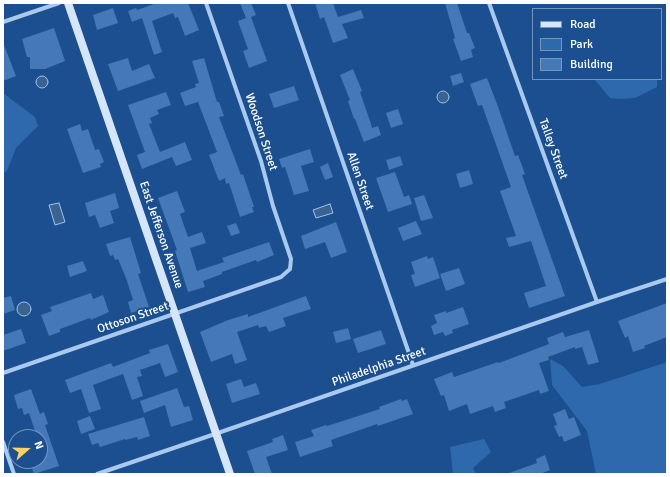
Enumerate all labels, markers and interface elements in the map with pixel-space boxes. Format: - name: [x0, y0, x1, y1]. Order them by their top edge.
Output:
- legend: [532, 8, 662, 80]
- text: Road: [570, 17, 596, 32]
- text: Park: [570, 37, 593, 52]
- text: Building: [570, 57, 613, 72]
- street label: Woodson Street: [242, 91, 280, 173]
- street label: Talley Street: [535, 117, 571, 181]
- street label: Allen Street: [343, 150, 377, 212]
- street label: East Jefferson Avenue: [136, 179, 186, 291]
- street label: Ottoson Street: [95, 299, 171, 337]
- street label: Philadelphia Street: [330, 344, 428, 390]
- north arrow: [8, 429, 48, 469]
- text: N: [31, 439, 46, 451]

